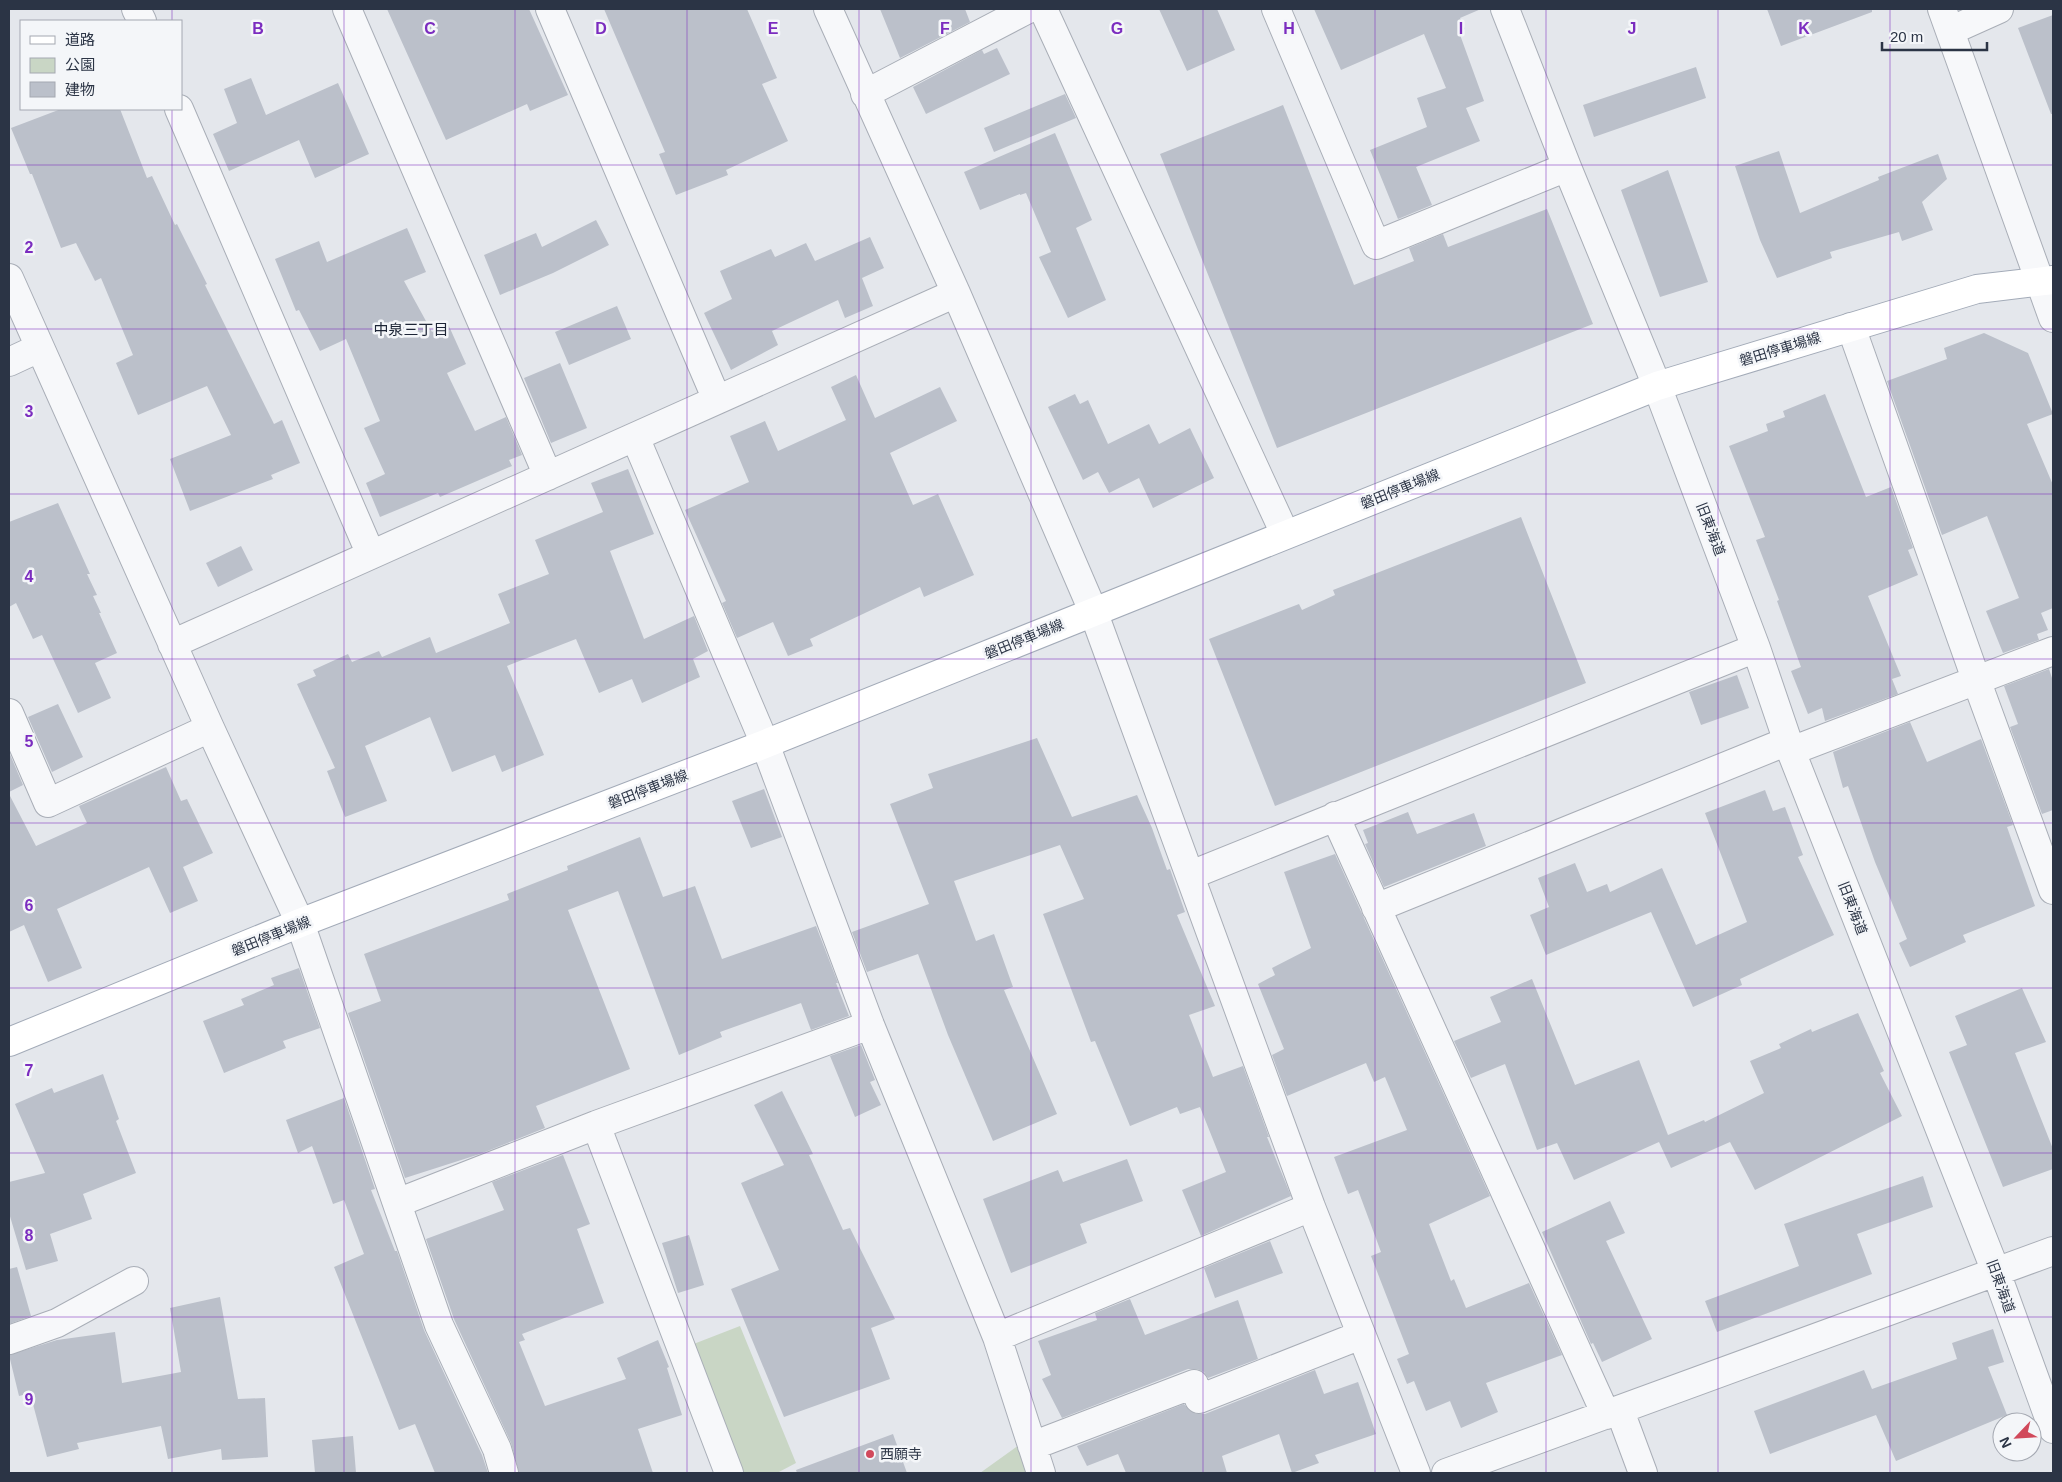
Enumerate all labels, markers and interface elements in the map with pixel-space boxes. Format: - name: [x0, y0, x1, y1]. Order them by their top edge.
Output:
- legend: [20, 20, 182, 110]
- text: B: [252, 20, 264, 37]
- text: C: [424, 20, 436, 37]
- text: D: [595, 20, 607, 37]
- text: E: [768, 20, 779, 37]
- text: F: [940, 20, 950, 37]
- text: G: [1111, 20, 1123, 37]
- text: H: [1283, 20, 1295, 37]
- text: I: [1459, 20, 1463, 37]
- text: J: [1628, 20, 1636, 37]
- text: K: [1798, 20, 1810, 37]
- scale bar: [1882, 20, 1987, 52]
- text: 20 m: [1890, 28, 1923, 45]
- text: 道路: [65, 31, 95, 48]
- text: 公園: [65, 56, 95, 73]
- text: 建物: [65, 81, 95, 98]
- text: 2: [25, 239, 34, 256]
- district label: 中泉三丁目: [373, 321, 449, 338]
- street label: 磐田停車場線: [1737, 329, 1823, 369]
- text: 3: [25, 403, 34, 420]
- street label: 磐田停車場線: [1358, 466, 1442, 512]
- street label: 旧東海道: [1693, 500, 1729, 558]
- text: 4: [25, 568, 34, 585]
- street label: 磐田停車場線: [982, 616, 1066, 662]
- text: 5: [25, 733, 34, 750]
- street label: 磐田停車場線: [606, 766, 690, 812]
- street label: 旧東海道: [1835, 879, 1871, 937]
- text: 6: [25, 897, 34, 914]
- street label: 磐田停車場線: [229, 913, 313, 959]
- text: 7: [25, 1062, 34, 1079]
- text: 8: [25, 1227, 34, 1244]
- street label: 旧東海道: [1984, 1257, 2018, 1315]
- text: 9: [25, 1391, 34, 1408]
- north arrow: [1992, 1412, 2042, 1462]
- text: N: [1996, 1435, 2015, 1450]
- place label: 西願寺: [880, 1446, 922, 1462]
- marker: 西願寺: [864, 1448, 876, 1460]

